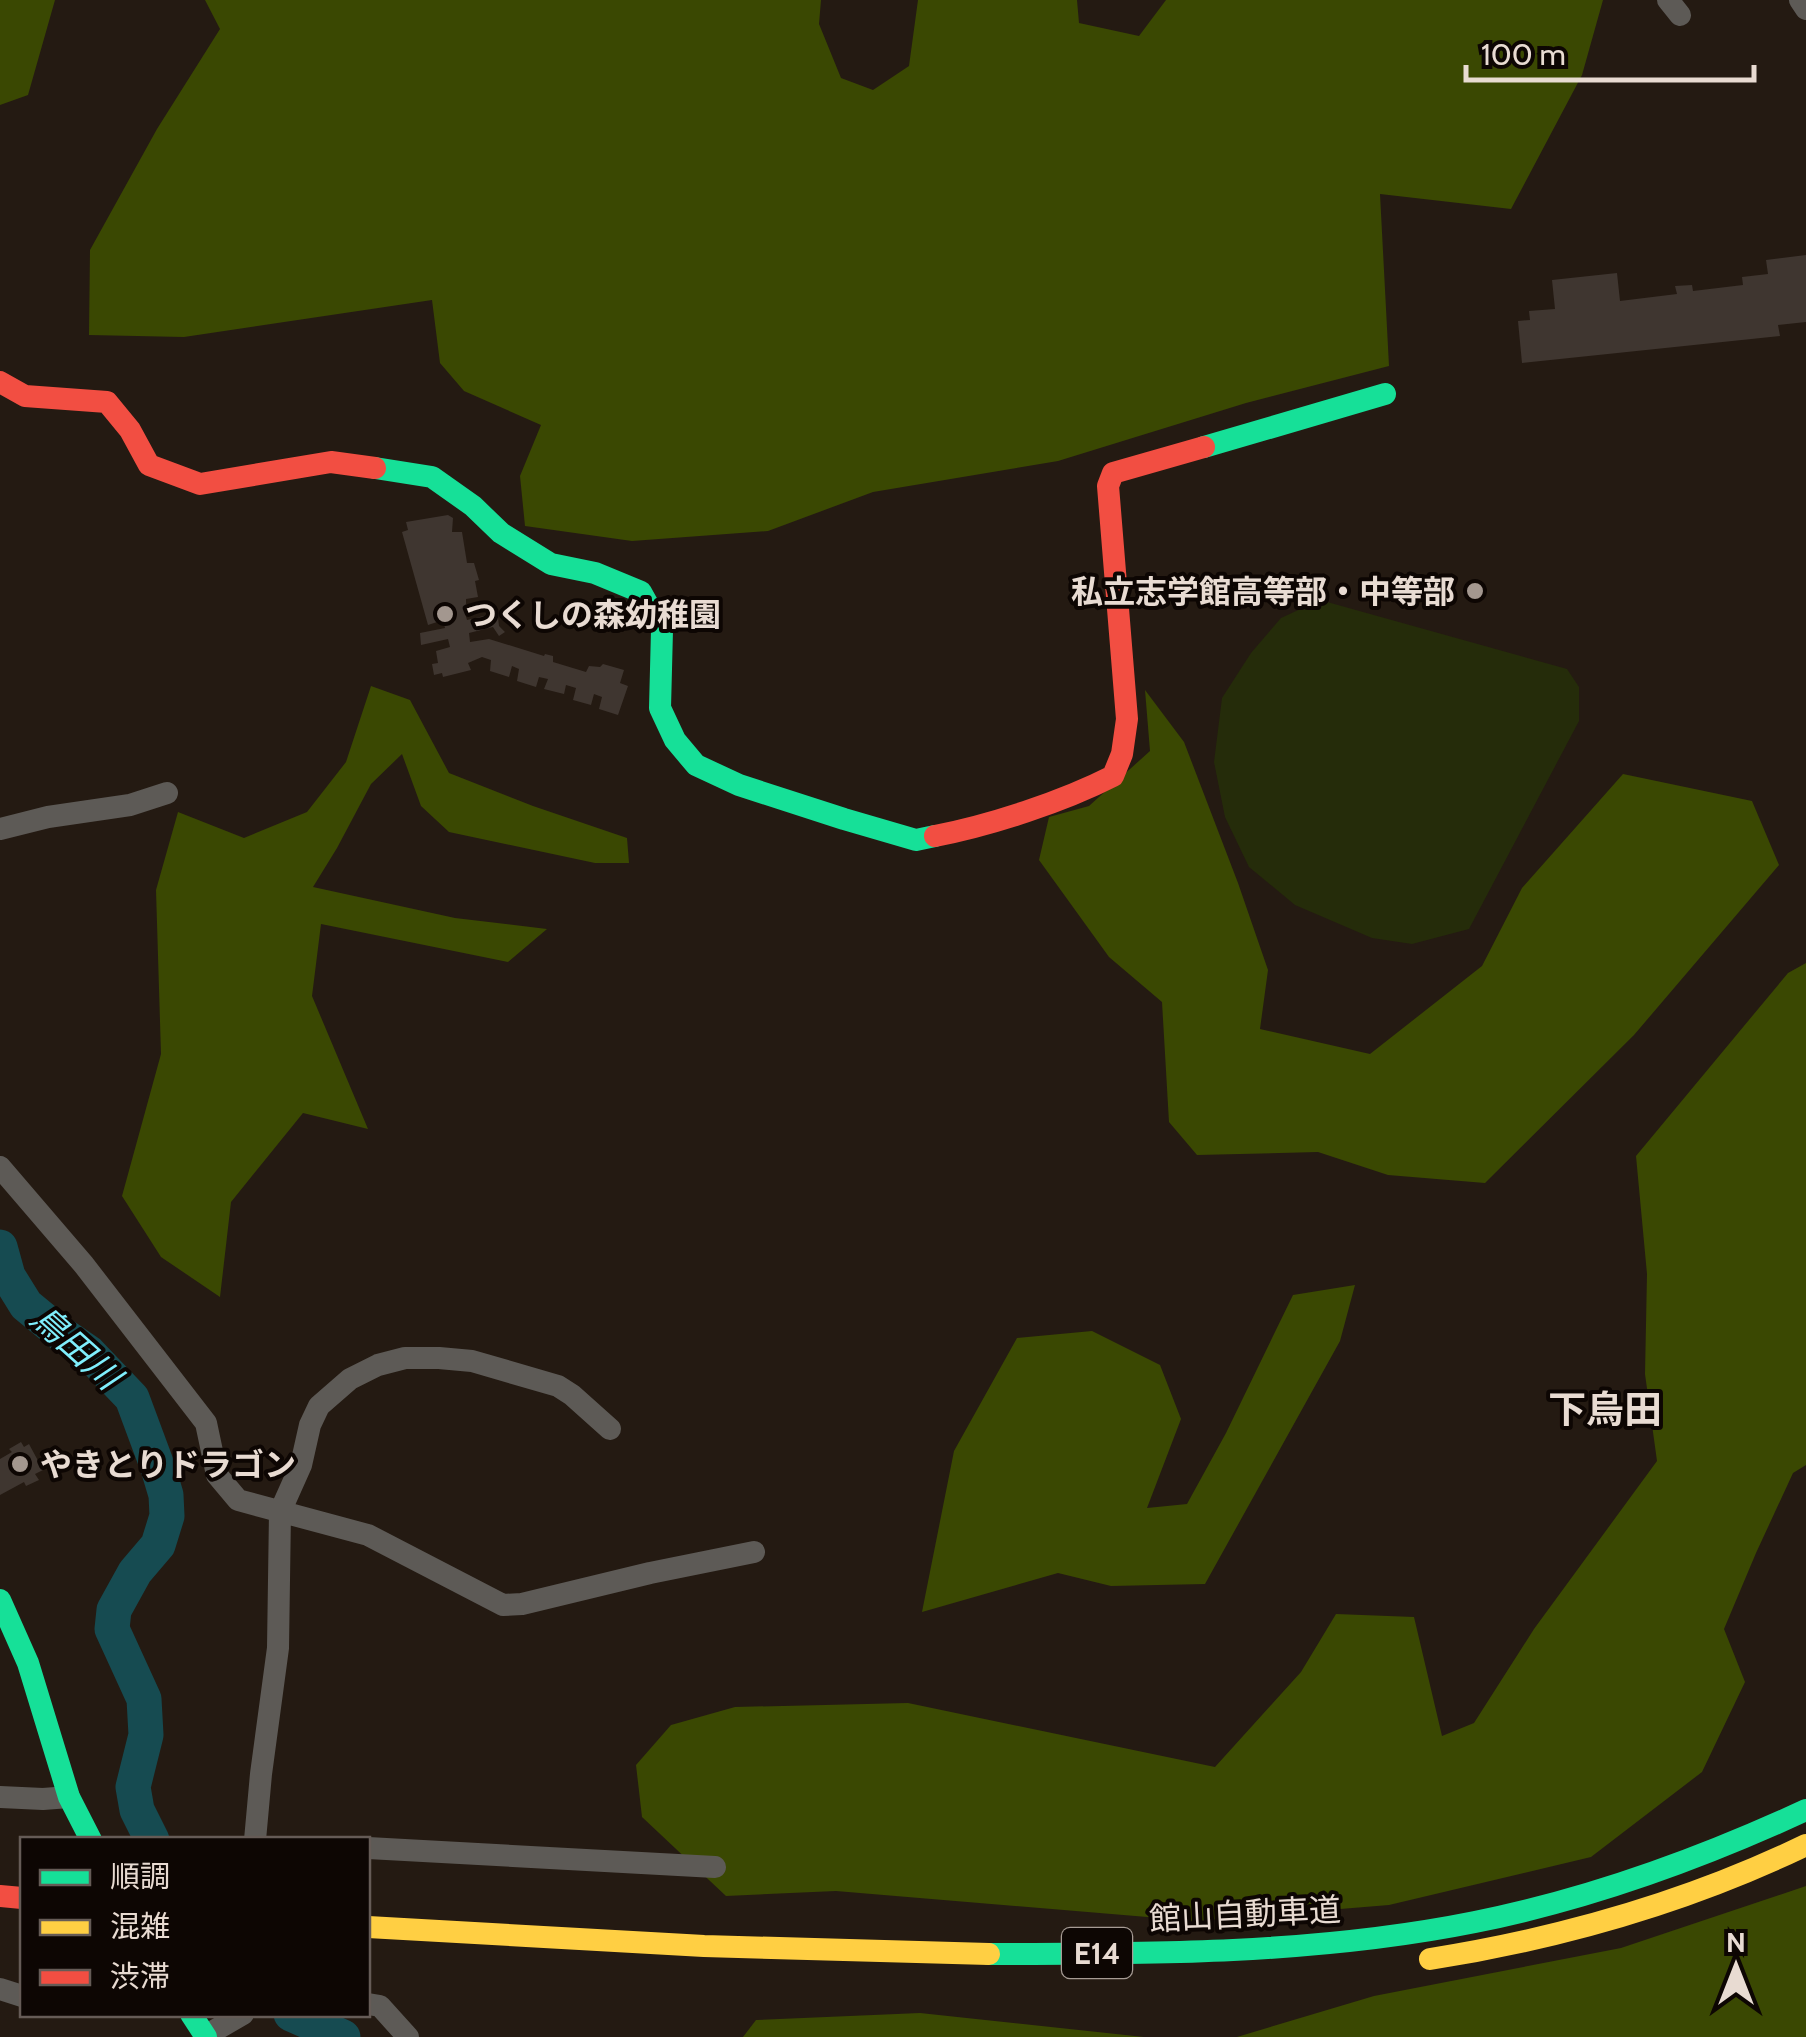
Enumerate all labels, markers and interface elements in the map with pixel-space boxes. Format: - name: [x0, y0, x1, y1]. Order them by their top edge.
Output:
- scale bar: [1466, 20, 1754, 82]
- text: 100 m: [1481, 36, 1566, 73]
- place label: 私立志学館高等部・中等部: [1071, 572, 1455, 611]
- marker: 私立志学館高等部・中等部: [1464, 580, 1486, 602]
- place label: つくしの森幼稚園: [465, 595, 721, 634]
- marker: つくしの森幼稚園: [434, 603, 456, 625]
- water label: 鳥田川: [23, 1296, 132, 1401]
- district label: 下烏田: [1548, 1386, 1662, 1433]
- place label: やきとりドラゴン: [40, 1445, 296, 1484]
- marker: やきとりドラゴン: [9, 1453, 31, 1475]
- legend: [20, 1837, 370, 2017]
- text: 順調: [110, 1858, 170, 1895]
- street label: 館山自動車道: [1148, 1890, 1342, 1938]
- text: 混雑: [110, 1908, 170, 1945]
- north arrow: [1686, 1917, 1786, 2017]
- text: N: [1726, 1925, 1746, 1959]
- road number: E14: [1062, 1928, 1132, 1978]
- text: 渋滞: [110, 1958, 170, 1995]

